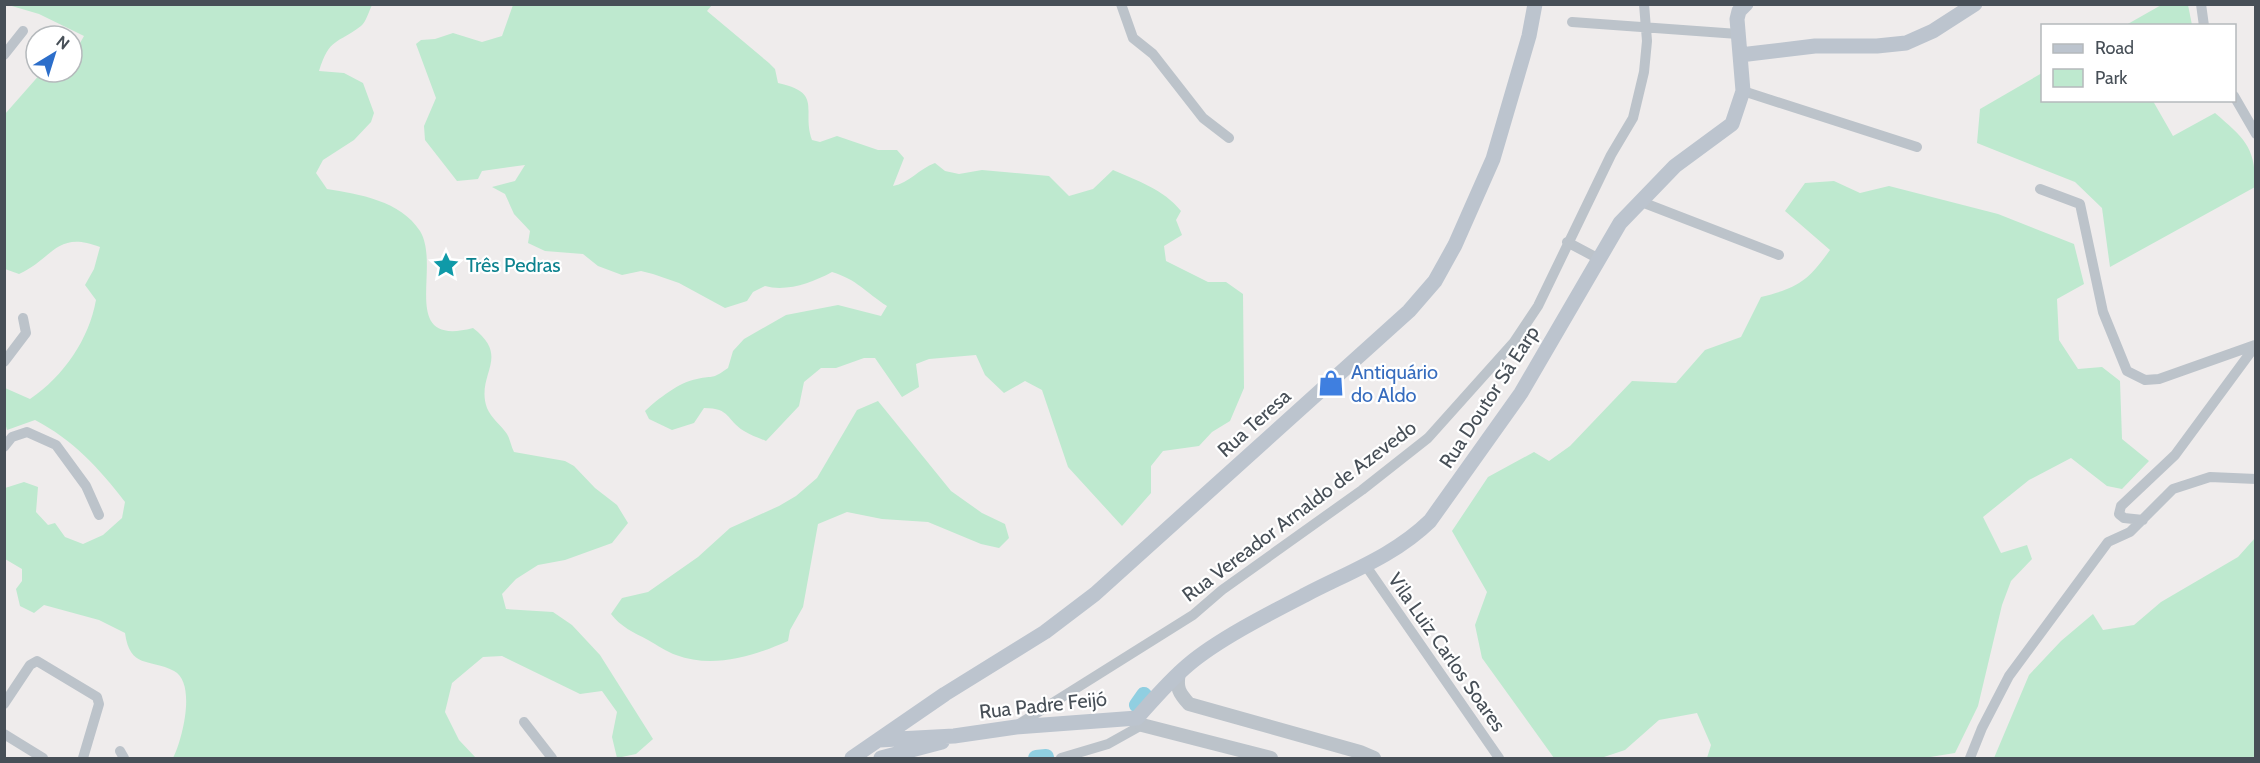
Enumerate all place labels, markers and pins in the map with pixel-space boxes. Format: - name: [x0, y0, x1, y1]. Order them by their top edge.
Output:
- place icon: Três Pedras: [431, 250, 461, 280]
- place label: Três Pedras: [466, 253, 561, 277]
- place label: Antiquário do Aldo: [1351, 360, 1438, 407]
- shop icon: Antiquário do Aldo: [1316, 368, 1346, 398]

